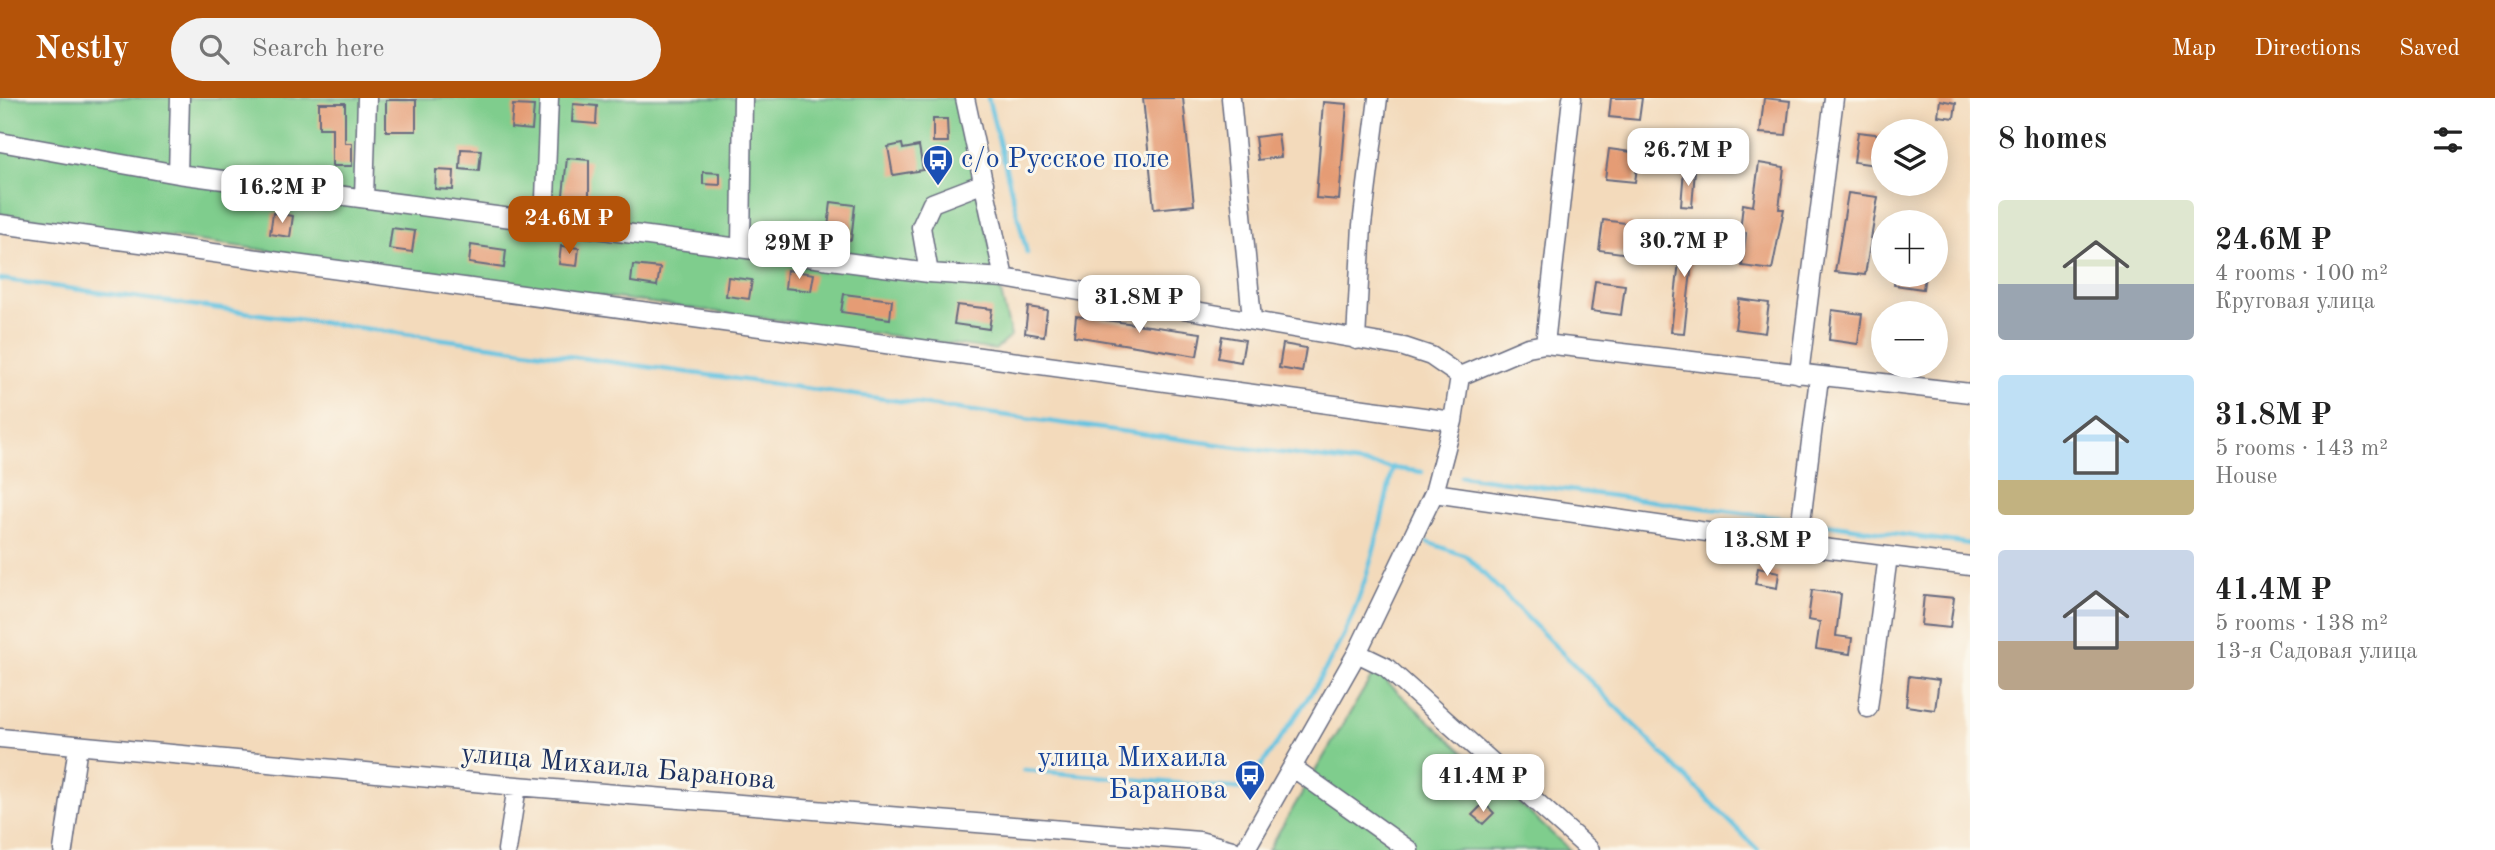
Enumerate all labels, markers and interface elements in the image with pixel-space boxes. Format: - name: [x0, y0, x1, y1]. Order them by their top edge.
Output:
- search box: [171, 18, 661, 81]
- icon: search: [195, 30, 233, 68]
- text: Nestly: [35, 33, 129, 66]
- text: Search here: [251, 36, 385, 62]
- text: Map: [2172, 37, 2216, 61]
- text: Directions: [2254, 37, 2361, 61]
- text: Saved: [2399, 37, 2460, 61]
- map controls: [1871, 119, 1948, 378]
- button: layers: [1871, 119, 1948, 196]
- icon: filters: [2429, 121, 2467, 159]
- text: 8 homes: [1998, 125, 2107, 155]
- pin: 26.7M ₽: [1623, 129, 1753, 188]
- text: 26.7M ₽: [1643, 139, 1733, 162]
- bus stop icon: с/о Русское поле: [921, 143, 955, 187]
- place label: с/о Русское поле: [961, 146, 1169, 174]
- pin: 16.2M ₽: [217, 166, 347, 225]
- text: 16.2M ₽: [237, 176, 327, 199]
- pin: 24.6M ₽: [504, 197, 634, 256]
- text: 24.6M ₽: [524, 207, 614, 230]
- button: +: [1871, 210, 1948, 287]
- pin: 30.7M ₽: [1619, 220, 1749, 279]
- pin: 29M ₽: [750, 222, 848, 281]
- text: 24.6M ₽: [2215, 226, 2332, 256]
- icon: home: [2054, 228, 2138, 312]
- text: 30.7M ₽: [1639, 230, 1729, 253]
- text: 29M ₽: [764, 232, 834, 255]
- text: 4 rooms · 100 m²: [2215, 262, 2388, 285]
- pin: 31.8M ₽: [1074, 275, 1204, 335]
- text: 31.8M ₽: [1094, 286, 1184, 309]
- text: Круговая улица: [2215, 290, 2375, 313]
- button: −: [1871, 301, 1948, 378]
- text: 31.8M ₽: [2215, 401, 2332, 431]
- icon: home: [2054, 403, 2138, 487]
- text: 5 rooms · 143 m²: [2215, 437, 2388, 460]
- text: House: [2215, 465, 2277, 488]
- pin: 13.8M ₽: [1702, 518, 1832, 578]
- text: 13.8M ₽: [1722, 529, 1812, 552]
- text: 41.4M ₽: [2215, 576, 2332, 606]
- icon: home: [2054, 578, 2138, 662]
- text: 5 rooms · 138 m²: [2215, 612, 2388, 635]
- text: 13-я Садовая улица: [2215, 640, 2418, 663]
- street label: улица Михаила Баранова: [460, 740, 777, 796]
- place label: улица Михаила Баранова: [1038, 745, 1227, 805]
- pin: 41.4M ₽: [1418, 754, 1548, 814]
- bus stop icon: улица Михаила Баранова: [1233, 758, 1267, 802]
- text: 41.4M ₽: [1438, 765, 1528, 788]

